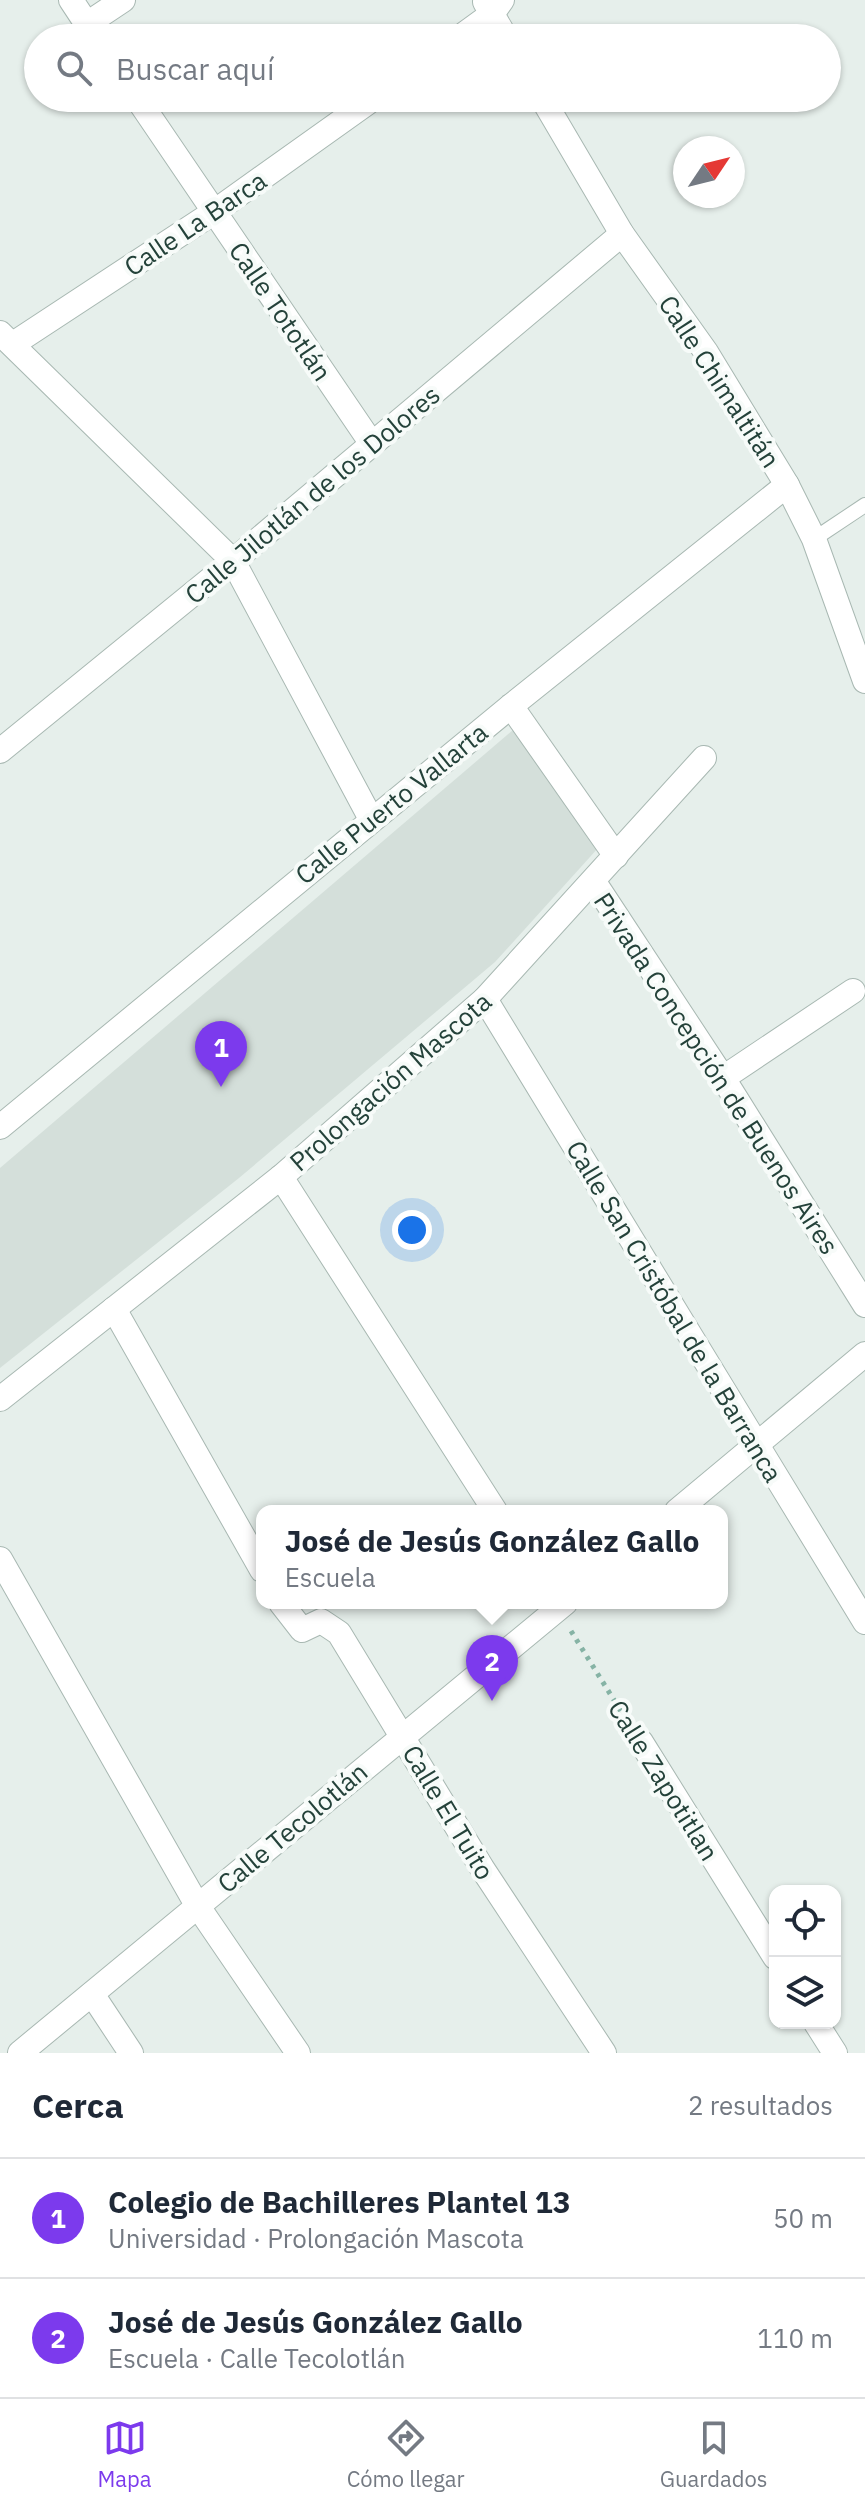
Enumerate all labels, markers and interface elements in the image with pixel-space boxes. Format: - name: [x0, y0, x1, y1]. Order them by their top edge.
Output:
- search box: [24, 24, 841, 112]
- icon: search: [52, 46, 96, 90]
- text: Buscar aquí: [116, 49, 274, 88]
- north arrow: [673, 136, 745, 208]
- street label: Calle La Barca: [117, 163, 273, 283]
- street label: Calle Tototlán: [222, 235, 340, 387]
- street label: Calle Chimaltitán: [652, 288, 788, 474]
- street label: Calle Jilotlán de los Dolores: [177, 377, 447, 611]
- street label: Calle Puerto Vallarta: [288, 715, 494, 891]
- street label: Privada Concepción de Buenos Aires: [587, 886, 847, 1260]
- street label: Prolongación Mascota: [282, 984, 498, 1178]
- pin: 1: [195, 1021, 247, 1087]
- street label: Calle San Cristóbal de la Barranca: [559, 1134, 791, 1488]
- your location: [392, 1210, 432, 1250]
- popup: [256, 1505, 728, 1609]
- text: José de Jesús González Gallo: [285, 1521, 699, 1560]
- text: Escuela: [285, 1560, 376, 1594]
- pin: 2: [466, 1635, 518, 1701]
- street label: Calle Zapotitlan: [601, 1693, 727, 1867]
- street label: Calle El Tuito: [395, 1738, 503, 1886]
- street label: Calle Tecolotlán: [210, 1754, 374, 1900]
- map controls: [769, 1885, 841, 2029]
- button: locate: [769, 1885, 841, 1957]
- button: layers: [769, 1957, 841, 2029]
- text: Cerca: [32, 2083, 124, 2127]
- text: 2 resultados: [688, 2088, 833, 2122]
- text: Colegio de Bachilleres Plantel 13: [108, 2182, 571, 2221]
- text: 1: [50, 2201, 66, 2235]
- text: 50 m: [773, 2201, 833, 2235]
- text: Universidad · Prolongación Mascota: [108, 2221, 524, 2255]
- text: José de Jesús González Gallo: [108, 2302, 523, 2341]
- text: 2: [50, 2321, 66, 2355]
- text: 110 m: [757, 2321, 833, 2355]
- text: Escuela · Calle Tecolotlán: [108, 2341, 406, 2375]
- tab: Mapa: [98, 2416, 152, 2493]
- tab: Cómo llegar: [347, 2416, 465, 2493]
- tab: Guardados: [660, 2416, 767, 2493]

